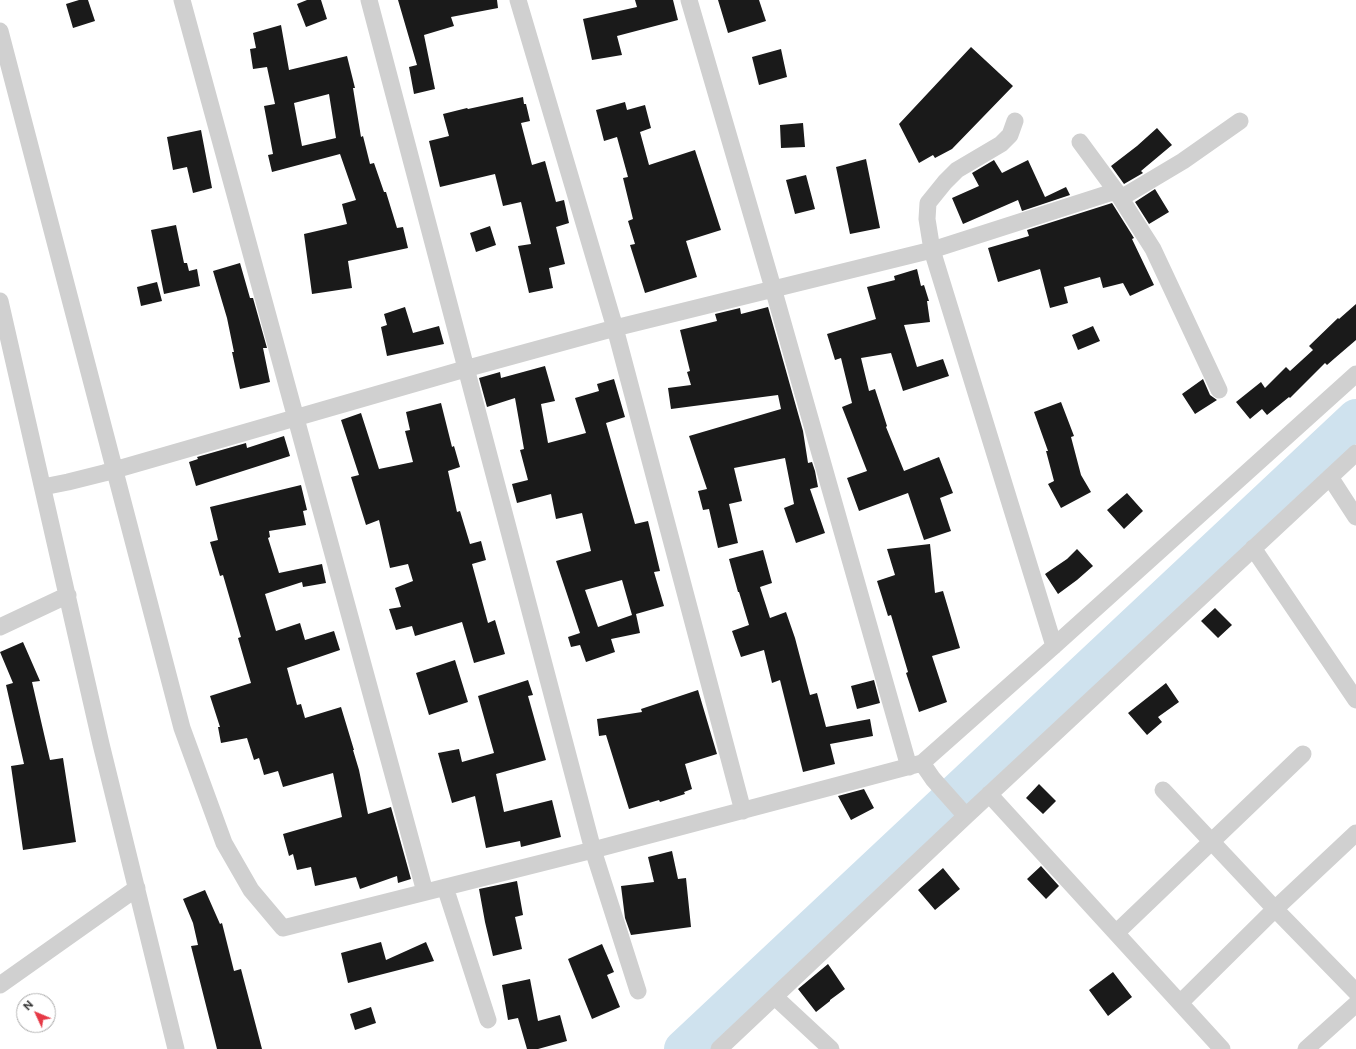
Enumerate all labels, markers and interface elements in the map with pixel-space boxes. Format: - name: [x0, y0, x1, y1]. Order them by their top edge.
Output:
- north arrow: [16, 993, 56, 1033]
- text: N: [21, 998, 35, 1013]

